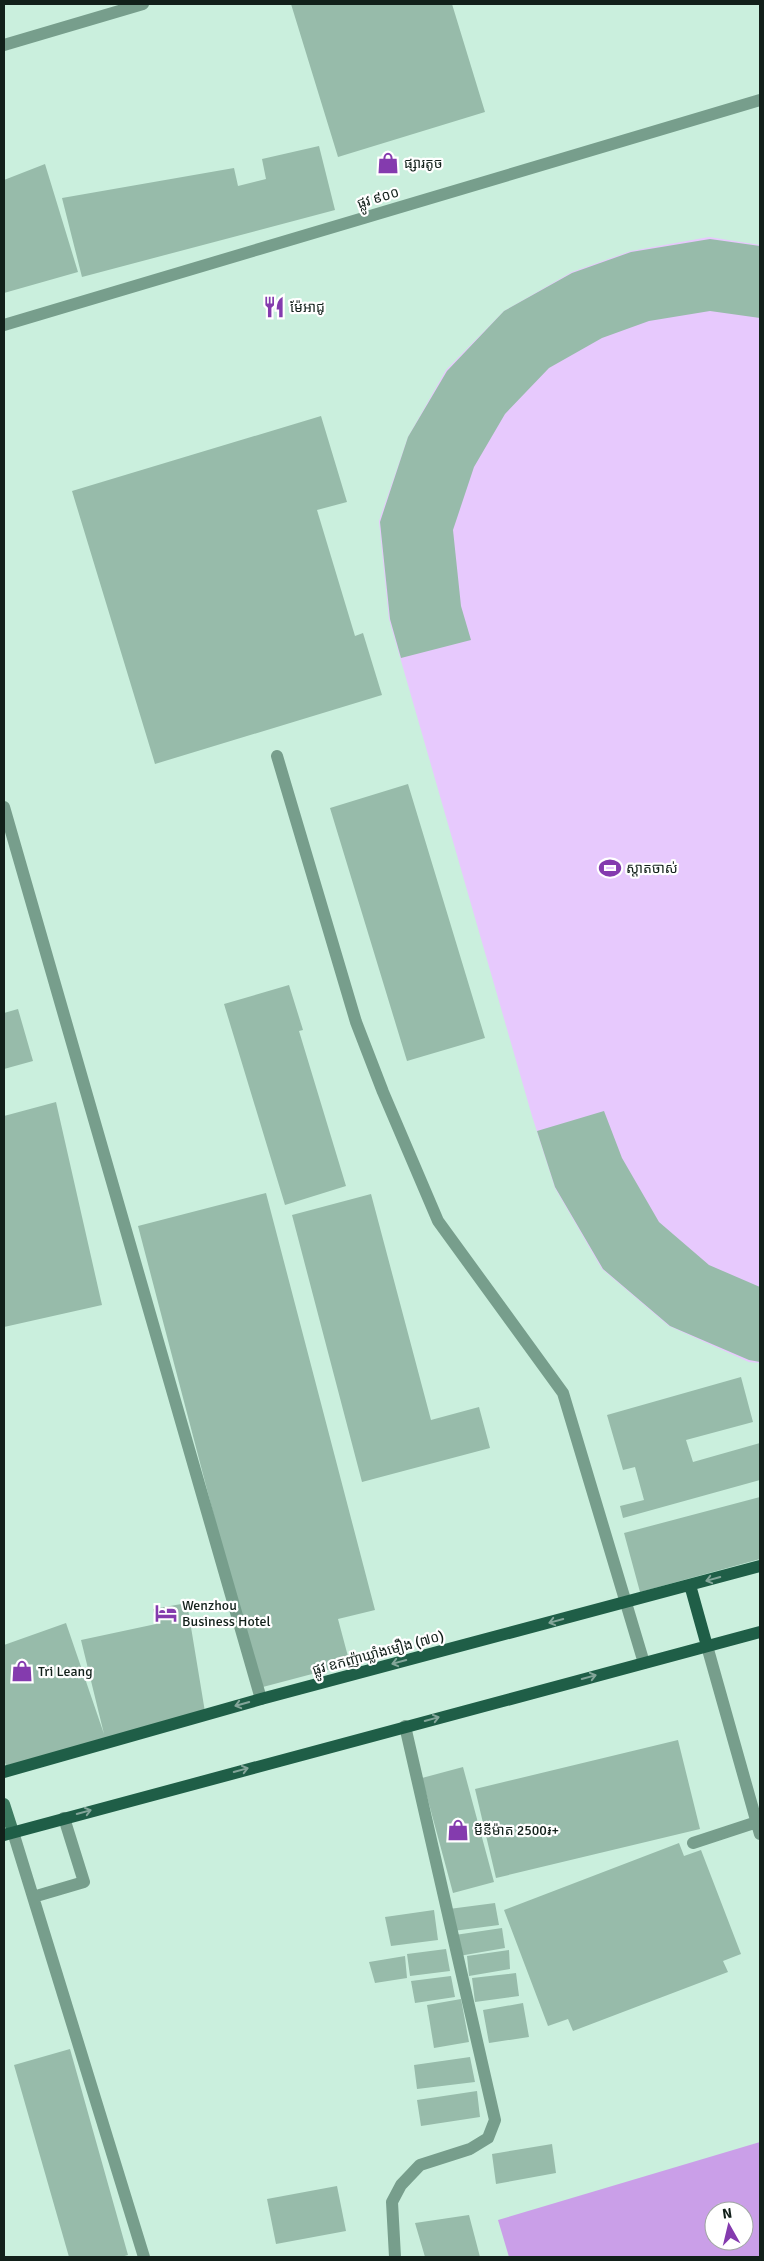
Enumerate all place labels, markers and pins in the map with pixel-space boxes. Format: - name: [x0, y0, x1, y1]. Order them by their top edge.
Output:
- shop icon: ផ្សារតូច: [375, 150, 401, 176]
- place label: ផ្សារតូច: [404, 155, 443, 172]
- restaurant icon: ម៉ែអាជូ: [261, 294, 287, 320]
- place label: ម៉ែអាជូ: [290, 299, 325, 316]
- sports icon: ស្ដាតចាស់: [597, 855, 623, 881]
- place label: ស្ដាតចាស់: [626, 860, 678, 877]
- place label: Wenzhou Business Hotel: [182, 1597, 271, 1630]
- hotel icon: Wenzhou Business Hotel: [153, 1600, 179, 1626]
- shop icon: Tri Leang: [9, 1658, 35, 1684]
- place label: Tri Leang: [38, 1663, 93, 1680]
- shop icon: មីនីម៉ាត 2500៛+: [445, 1817, 471, 1843]
- place label: មីនីម៉ាត 2500៛+: [474, 1822, 559, 1839]

